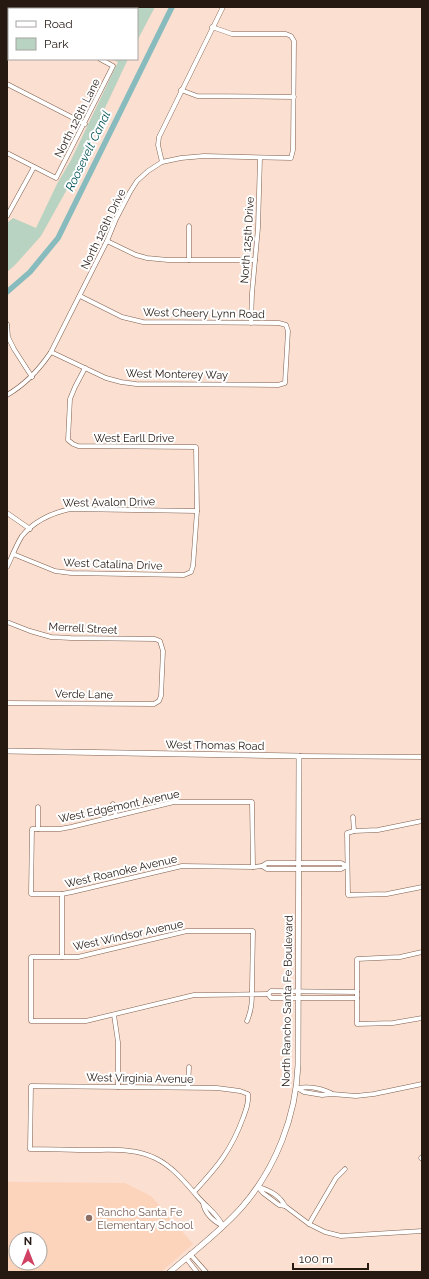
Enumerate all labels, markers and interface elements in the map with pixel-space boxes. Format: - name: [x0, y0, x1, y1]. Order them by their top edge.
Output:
- legend: [8, 8, 138, 60]
- text: Road: [44, 17, 73, 31]
- text: Park: [44, 37, 69, 51]
- street label: North 126th Lane: [52, 76, 103, 160]
- water label: Roosevelt Canal: [63, 109, 113, 193]
- street label: North 126th Drive: [78, 186, 129, 272]
- street label: North 125th Drive: [238, 196, 257, 284]
- street label: West Cheery Lynn Road: [143, 306, 265, 321]
- street label: West Monterey Way: [126, 367, 228, 382]
- street label: West Earll Drive: [94, 432, 175, 445]
- street label: West Avalon Drive: [63, 495, 156, 510]
- street label: West Catalina Drive: [63, 556, 163, 573]
- street label: Merrell Street: [48, 620, 118, 637]
- street label: Verde Lane: [55, 687, 114, 702]
- street label: West Thomas Road: [165, 738, 265, 753]
- street label: West Edgemont Avenue: [57, 787, 181, 826]
- street label: West Roanoke Avenue: [64, 852, 179, 891]
- street label: North Rancho Santa Fe Boulevard: [280, 915, 296, 1087]
- street label: West Windsor Avenue: [72, 917, 185, 954]
- street label: West Virginia Avenue: [86, 1071, 194, 1086]
- place label: Rancho Santa Fe Elementary School: [97, 1206, 193, 1232]
- marker: Rancho Santa Fe Elementary School: [84, 1213, 94, 1223]
- north arrow: [8, 1231, 48, 1271]
- text: N: [24, 1235, 32, 1248]
- scale bar: [293, 1245, 368, 1271]
- text: 100 m: [299, 1252, 333, 1266]

